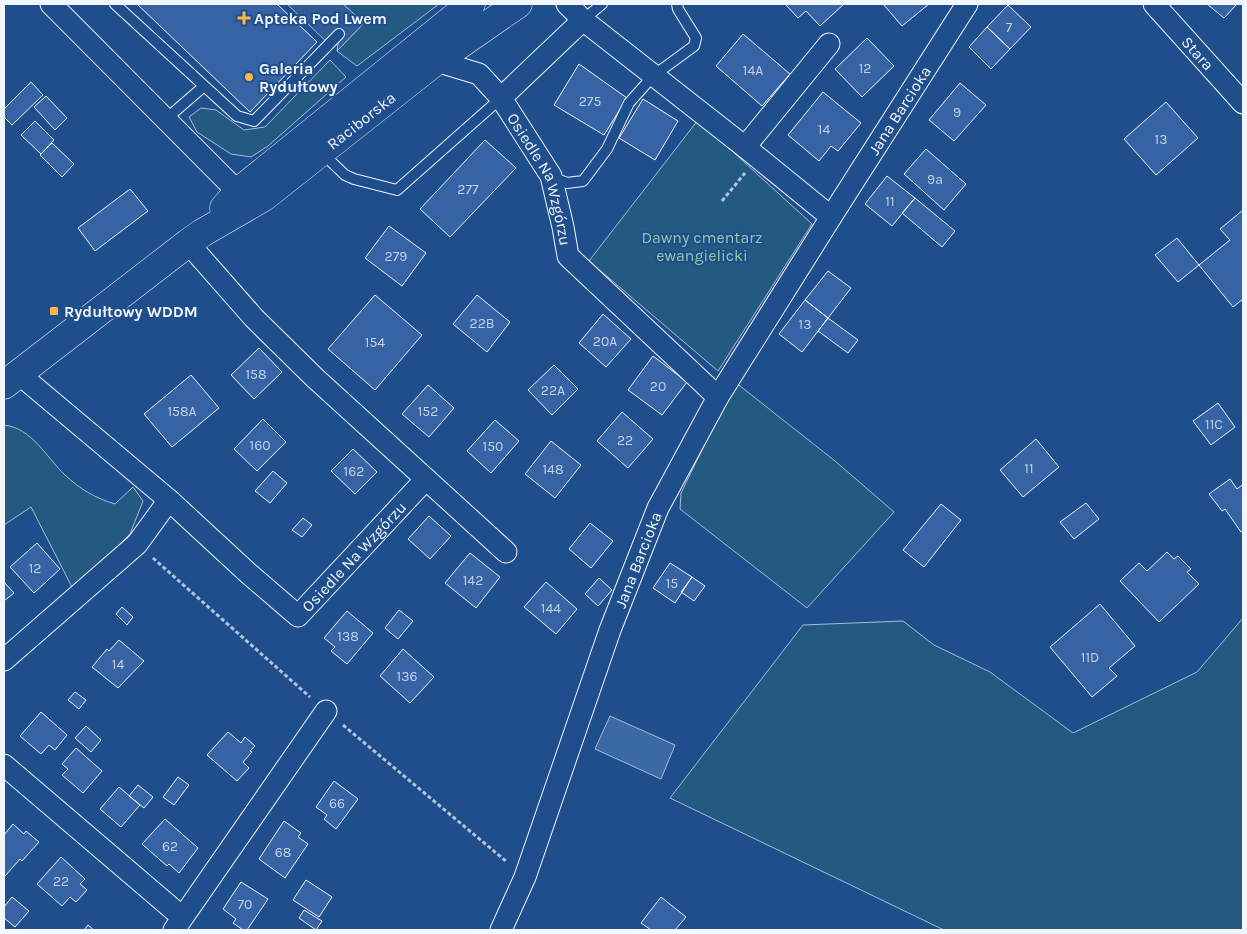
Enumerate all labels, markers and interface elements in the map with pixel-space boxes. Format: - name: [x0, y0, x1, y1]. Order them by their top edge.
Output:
- place label: Apteka Pod Lwem: [254, 9, 387, 28]
- marker: Apteka Pod Lwem: [238, 12, 250, 24]
- house number: 7: [1006, 19, 1013, 36]
- street label: Stara: [1178, 33, 1218, 74]
- place label: Galeria Rydułtowy: [259, 59, 338, 96]
- house number: 12: [859, 60, 871, 77]
- house number: 14A: [743, 62, 763, 79]
- street label: Jana Barcioka: [864, 62, 935, 158]
- marker: Galeria Rydułtowy: [243, 71, 255, 83]
- street label: Raciborska: [323, 88, 399, 154]
- house number: 275: [579, 93, 601, 110]
- house number: 9: [953, 104, 961, 121]
- street label: Osiedle Na Wzgórzu: [503, 110, 575, 247]
- house number: 14: [818, 121, 830, 138]
- house number: 13: [1155, 131, 1167, 148]
- house number: 9a: [927, 171, 943, 188]
- house number: 277: [457, 181, 479, 198]
- house number: 11: [885, 193, 895, 210]
- park label: Dawny cmentarz ewangielicki: [641, 228, 763, 265]
- house number: 279: [385, 248, 407, 265]
- place label: Rydułtowy WDDM: [64, 302, 198, 321]
- marker: Rydułtowy WDDM: [48, 305, 60, 317]
- house number: 22B: [470, 315, 494, 332]
- house number: 13: [799, 316, 811, 333]
- house number: 20A: [593, 333, 617, 350]
- house number: 154: [365, 334, 385, 351]
- house number: 158: [245, 366, 267, 383]
- house number: 20: [650, 378, 666, 395]
- house number: 22A: [541, 382, 565, 399]
- house number: 158A: [167, 403, 197, 420]
- house number: 152: [418, 403, 438, 420]
- house number: 11C: [1205, 416, 1223, 433]
- house number: 22: [617, 432, 633, 449]
- house number: 160: [250, 437, 270, 454]
- house number: 150: [483, 438, 503, 455]
- house number: 11: [1024, 460, 1034, 477]
- house number: 148: [542, 461, 564, 478]
- house number: 162: [344, 463, 364, 480]
- street label: Osiedle Na Wzgórzu: [298, 498, 410, 616]
- street label: Jana Barcioka: [611, 509, 666, 611]
- house number: 12: [29, 560, 41, 577]
- house number: 142: [463, 572, 483, 589]
- house number: 15: [666, 575, 678, 592]
- house number: 144: [541, 600, 561, 617]
- house number: 138: [337, 628, 359, 645]
- house number: 11D: [1081, 649, 1099, 666]
- house number: 14: [112, 656, 124, 673]
- house number: 136: [397, 668, 417, 685]
- house number: 66: [329, 795, 345, 812]
- house number: 62: [162, 838, 178, 855]
- house number: 68: [275, 844, 291, 861]
- house number: 22: [53, 873, 69, 890]
- house number: 70: [238, 896, 252, 913]

